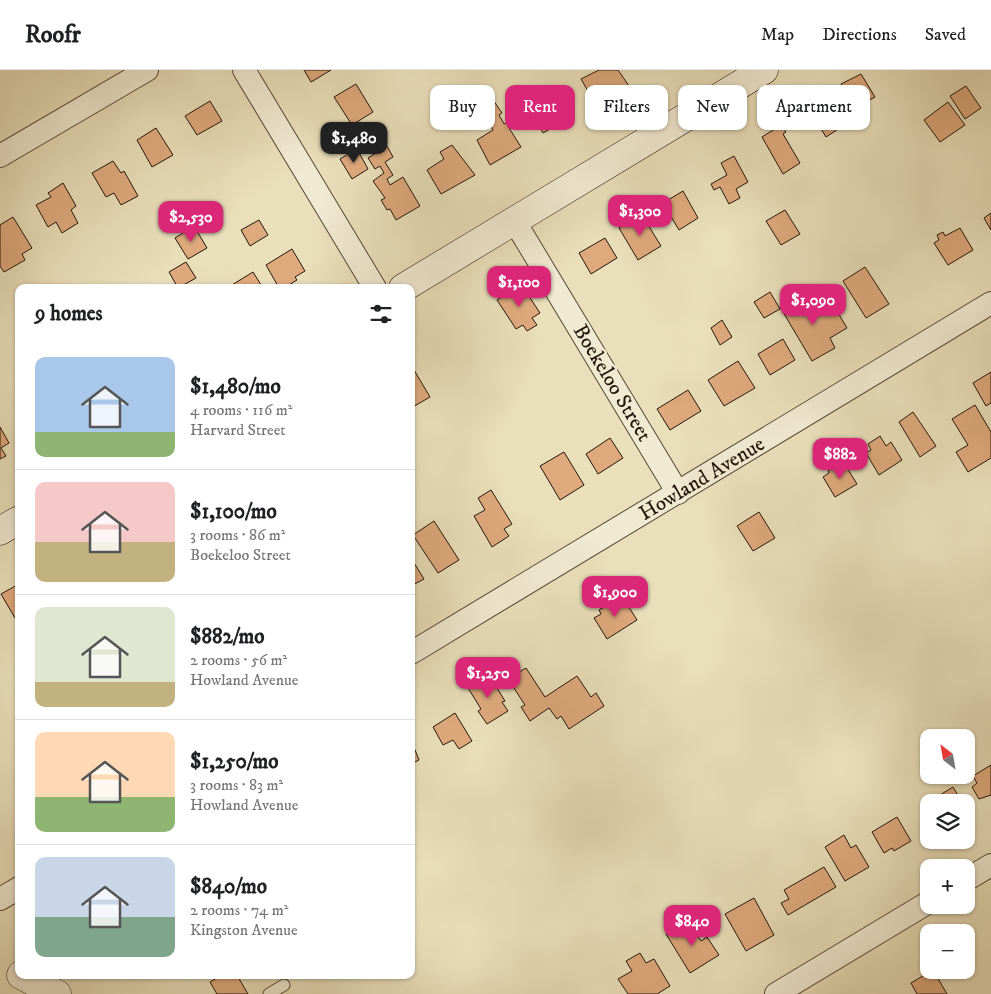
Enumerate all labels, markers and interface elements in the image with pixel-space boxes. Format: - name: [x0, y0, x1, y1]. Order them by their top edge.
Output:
- text: Roofr: [25, 20, 81, 50]
- text: Map: [761, 24, 794, 46]
- text: Directions: [822, 24, 897, 46]
- text: Saved: [925, 24, 966, 46]
- chip: Buy: [430, 85, 495, 130]
- chip: Rent: [505, 85, 575, 130]
- chip: Filters: [585, 85, 668, 130]
- chip: New: [678, 85, 747, 130]
- chip: Apartment: [757, 85, 870, 130]
- pin: $1,480: [313, 122, 395, 164]
- text: $1,480: [331, 128, 377, 148]
- pin: $1,300: [599, 194, 681, 237]
- pin: $2,530: [150, 200, 232, 243]
- text: $1,300: [619, 201, 661, 221]
- text: $2,530: [169, 207, 213, 227]
- pin: $1,100: [478, 266, 560, 308]
- text: $1,100: [498, 272, 540, 292]
- pin: $1,090: [772, 284, 854, 326]
- text: $1,090: [791, 290, 835, 310]
- icon: filters: [367, 300, 395, 328]
- text: 9 homes: [35, 301, 103, 327]
- street label: Boekeloo Street: [567, 320, 657, 446]
- text: $1,480/mo: [190, 374, 281, 400]
- icon: home: [75, 377, 135, 437]
- text: 4 rooms · 116 m²: [190, 400, 292, 420]
- text: Harvard Street: [190, 420, 285, 440]
- street label: Howland Avenue: [634, 431, 770, 527]
- pin: $882: [810, 438, 870, 480]
- text: $882: [824, 444, 856, 464]
- text: $1,100/mo: [190, 499, 277, 525]
- icon: home: [75, 502, 135, 562]
- text: 3 rooms · 86 m²: [190, 525, 285, 545]
- text: Boekeloo Street: [190, 545, 291, 565]
- pin: $1,900: [574, 576, 656, 618]
- text: $1,900: [593, 582, 637, 602]
- text: $882/mo: [190, 624, 264, 650]
- icon: home: [75, 627, 135, 687]
- text: 2 rooms · 56 m²: [190, 650, 287, 670]
- pin: $1,250: [447, 656, 529, 699]
- text: $1,250: [466, 663, 510, 683]
- text: Howland Avenue: [190, 670, 298, 690]
- north arrow: [920, 729, 975, 784]
- map controls: [920, 729, 975, 979]
- text: $1,250/mo: [190, 749, 278, 775]
- icon: home: [75, 752, 135, 812]
- text: 3 rooms · 83 m²: [190, 775, 283, 795]
- button: layers: [920, 794, 975, 849]
- text: Howland Avenue: [190, 795, 298, 815]
- button: +: [920, 859, 975, 914]
- text: $840/mo: [190, 874, 267, 900]
- icon: home: [75, 877, 135, 937]
- text: 2 rooms · 74 m²: [190, 900, 288, 920]
- pin: $840: [662, 904, 722, 947]
- text: $840: [675, 911, 709, 931]
- text: Kingston Avenue: [190, 920, 298, 940]
- button: −: [920, 924, 975, 979]

